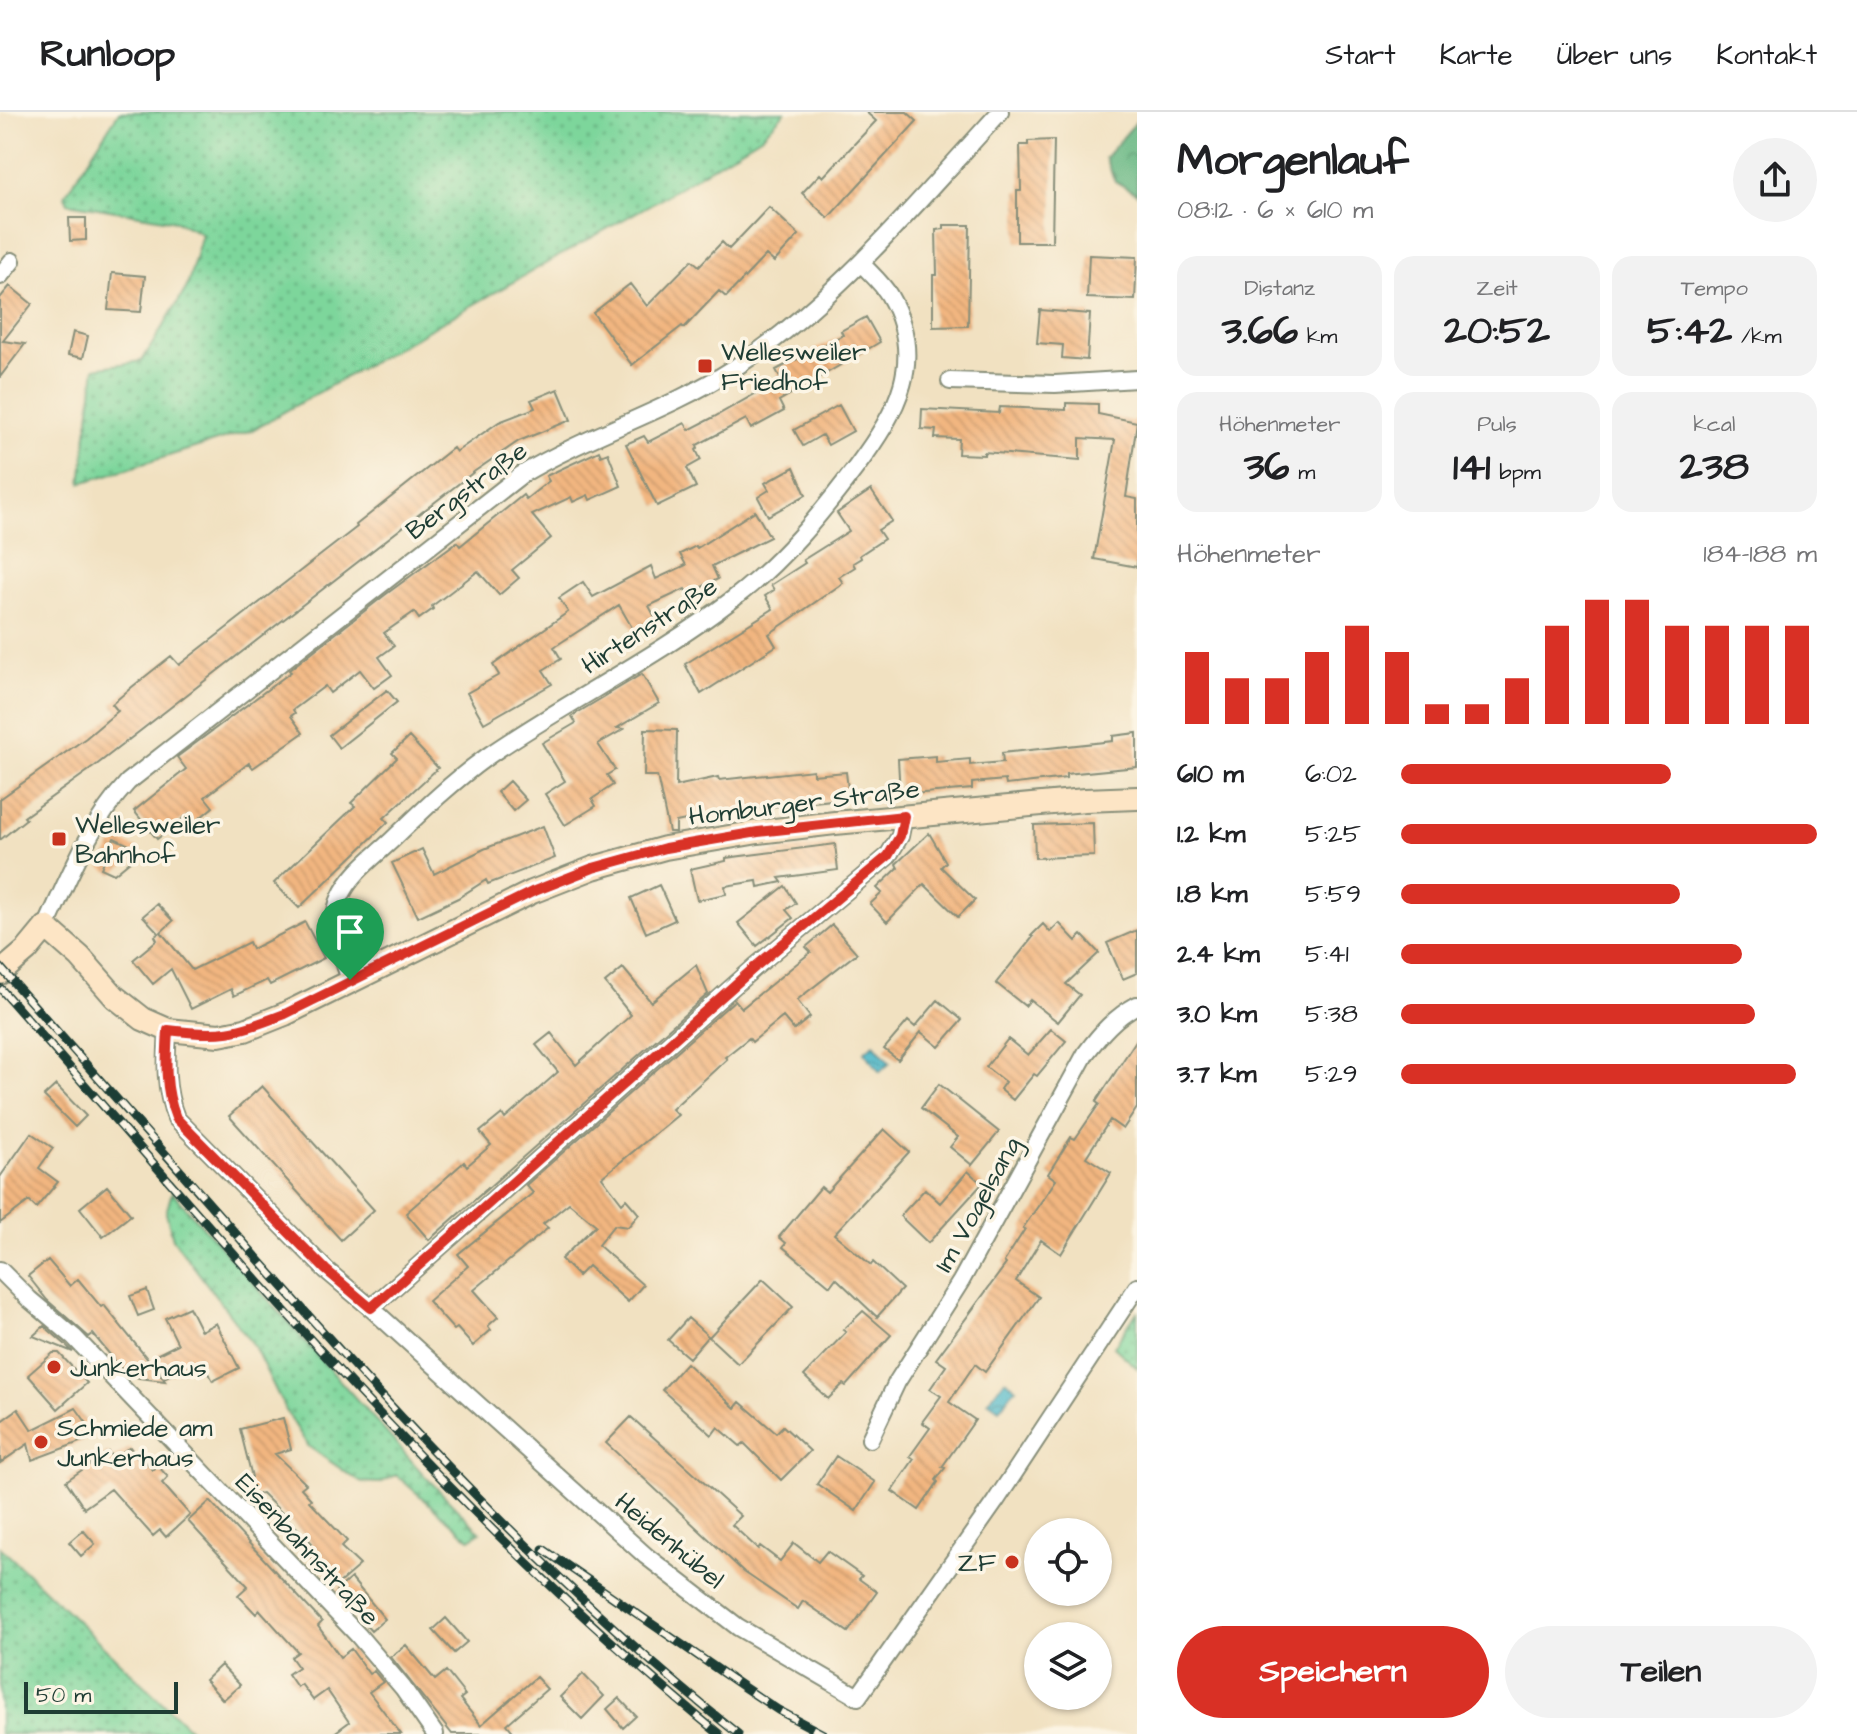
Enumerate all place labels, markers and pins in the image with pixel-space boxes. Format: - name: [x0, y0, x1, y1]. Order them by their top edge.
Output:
- place label: Wellesweiler Friedhof: [721, 334, 866, 400]
- marker: Wellesweiler Friedhof: [696, 357, 714, 375]
- place label: Wellesweiler Bahnhof: [75, 807, 220, 873]
- marker: Wellesweiler Bahnhof: [50, 830, 68, 848]
- pin: [316, 898, 384, 980]
- place label: Junkerhaus: [70, 1350, 207, 1386]
- marker: Junkerhaus: [45, 1358, 63, 1376]
- place label: Schmiede am Junkerhaus: [57, 1410, 213, 1476]
- marker: Schmiede am Junkerhaus: [32, 1433, 50, 1451]
- place label: ZF: [958, 1545, 996, 1581]
- marker: ZF: [1003, 1553, 1021, 1571]

